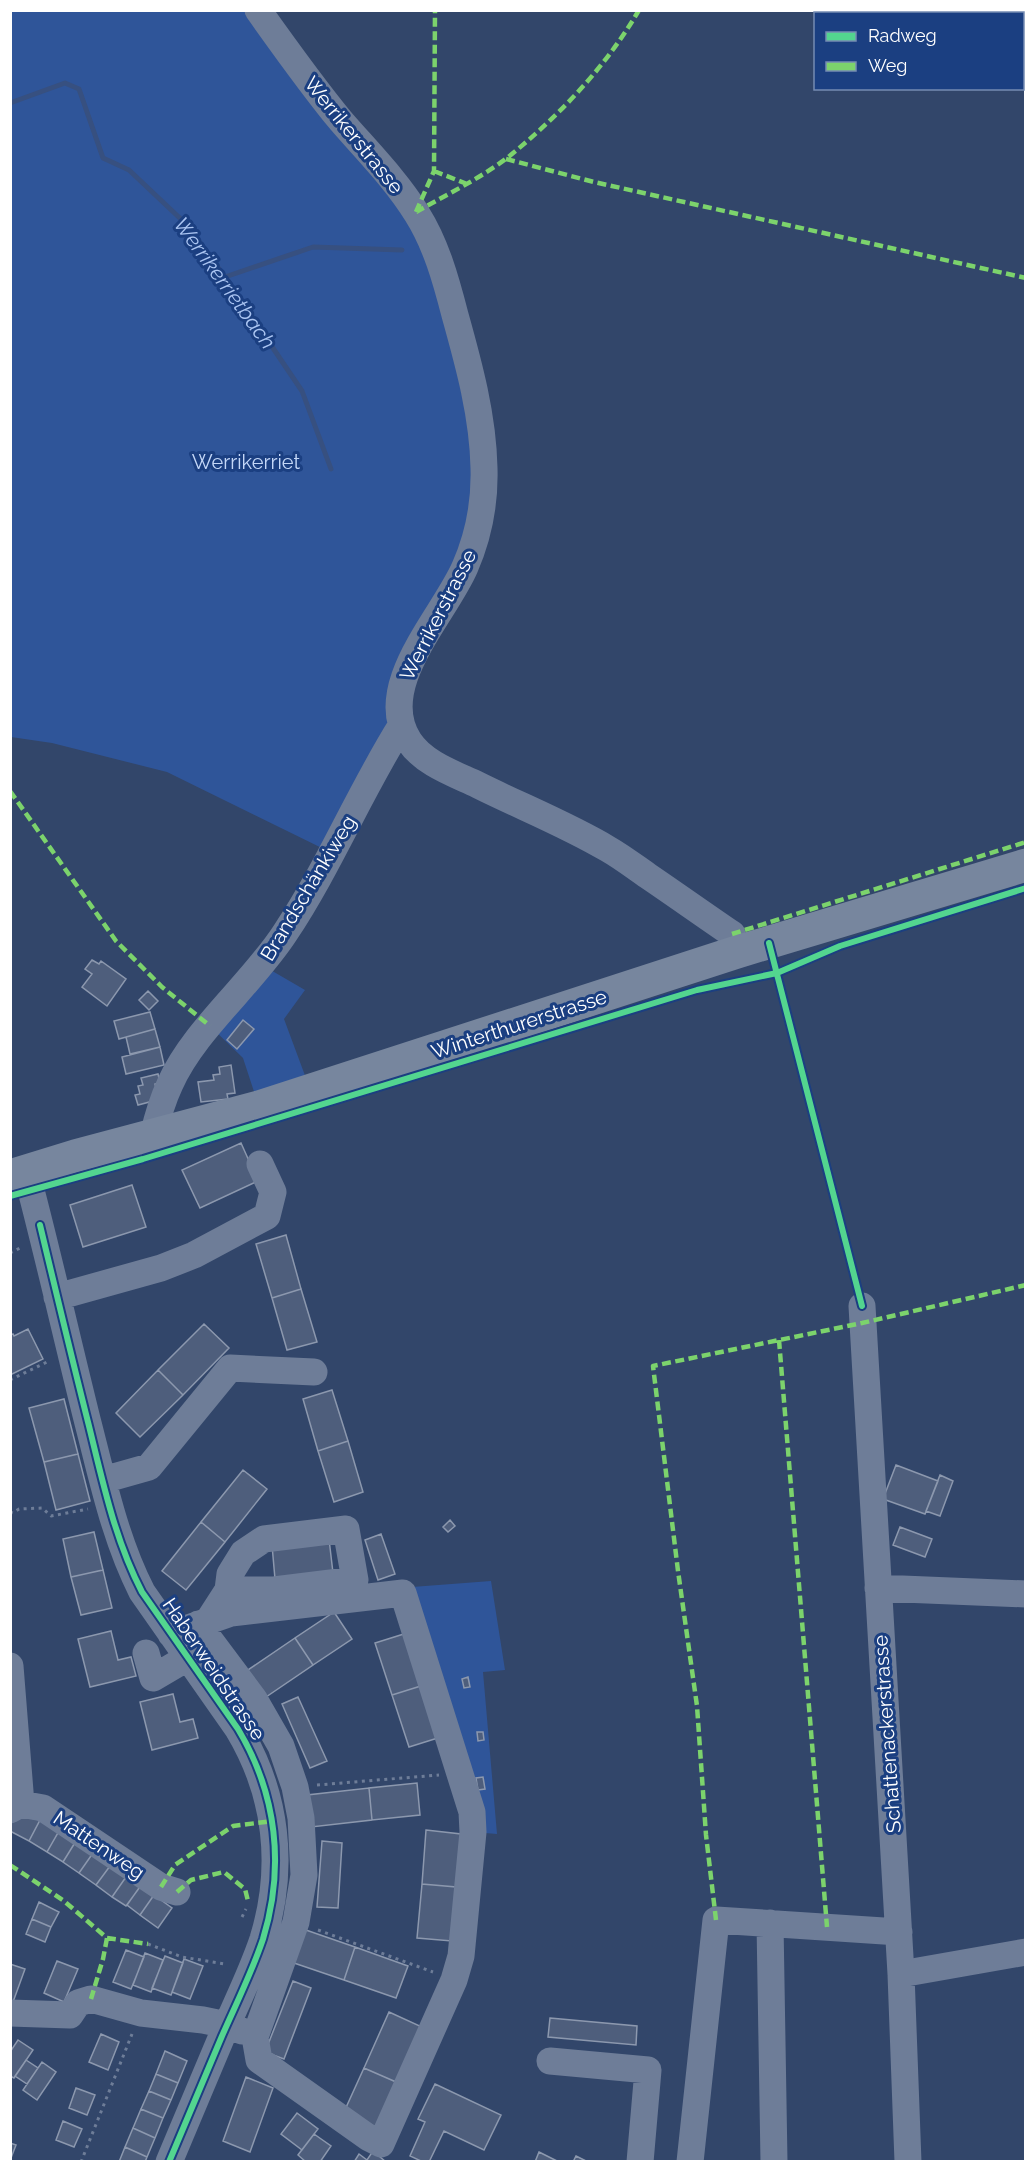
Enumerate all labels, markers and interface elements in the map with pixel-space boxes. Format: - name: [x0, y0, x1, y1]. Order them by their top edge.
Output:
- legend: [814, 12, 1024, 90]
- text: Radweg: [868, 25, 937, 46]
- text: Weg: [868, 55, 907, 76]
- street label: Werrikerstrasse: [299, 72, 409, 199]
- water label: Werrikerrietbach: [169, 212, 281, 354]
- park label: Werrikerriet: [192, 450, 300, 474]
- street label: Werrikerstrasse: [395, 545, 481, 685]
- street label: Brandschänkiweg: [255, 811, 361, 965]
- street label: Winterthurerstrasse: [428, 984, 610, 1064]
- street label: Haberweidstrasse: [158, 1593, 271, 1745]
- street label: Schattenackerstrasse: [868, 1634, 906, 1834]
- street label: Mattenweg: [49, 1806, 149, 1884]

